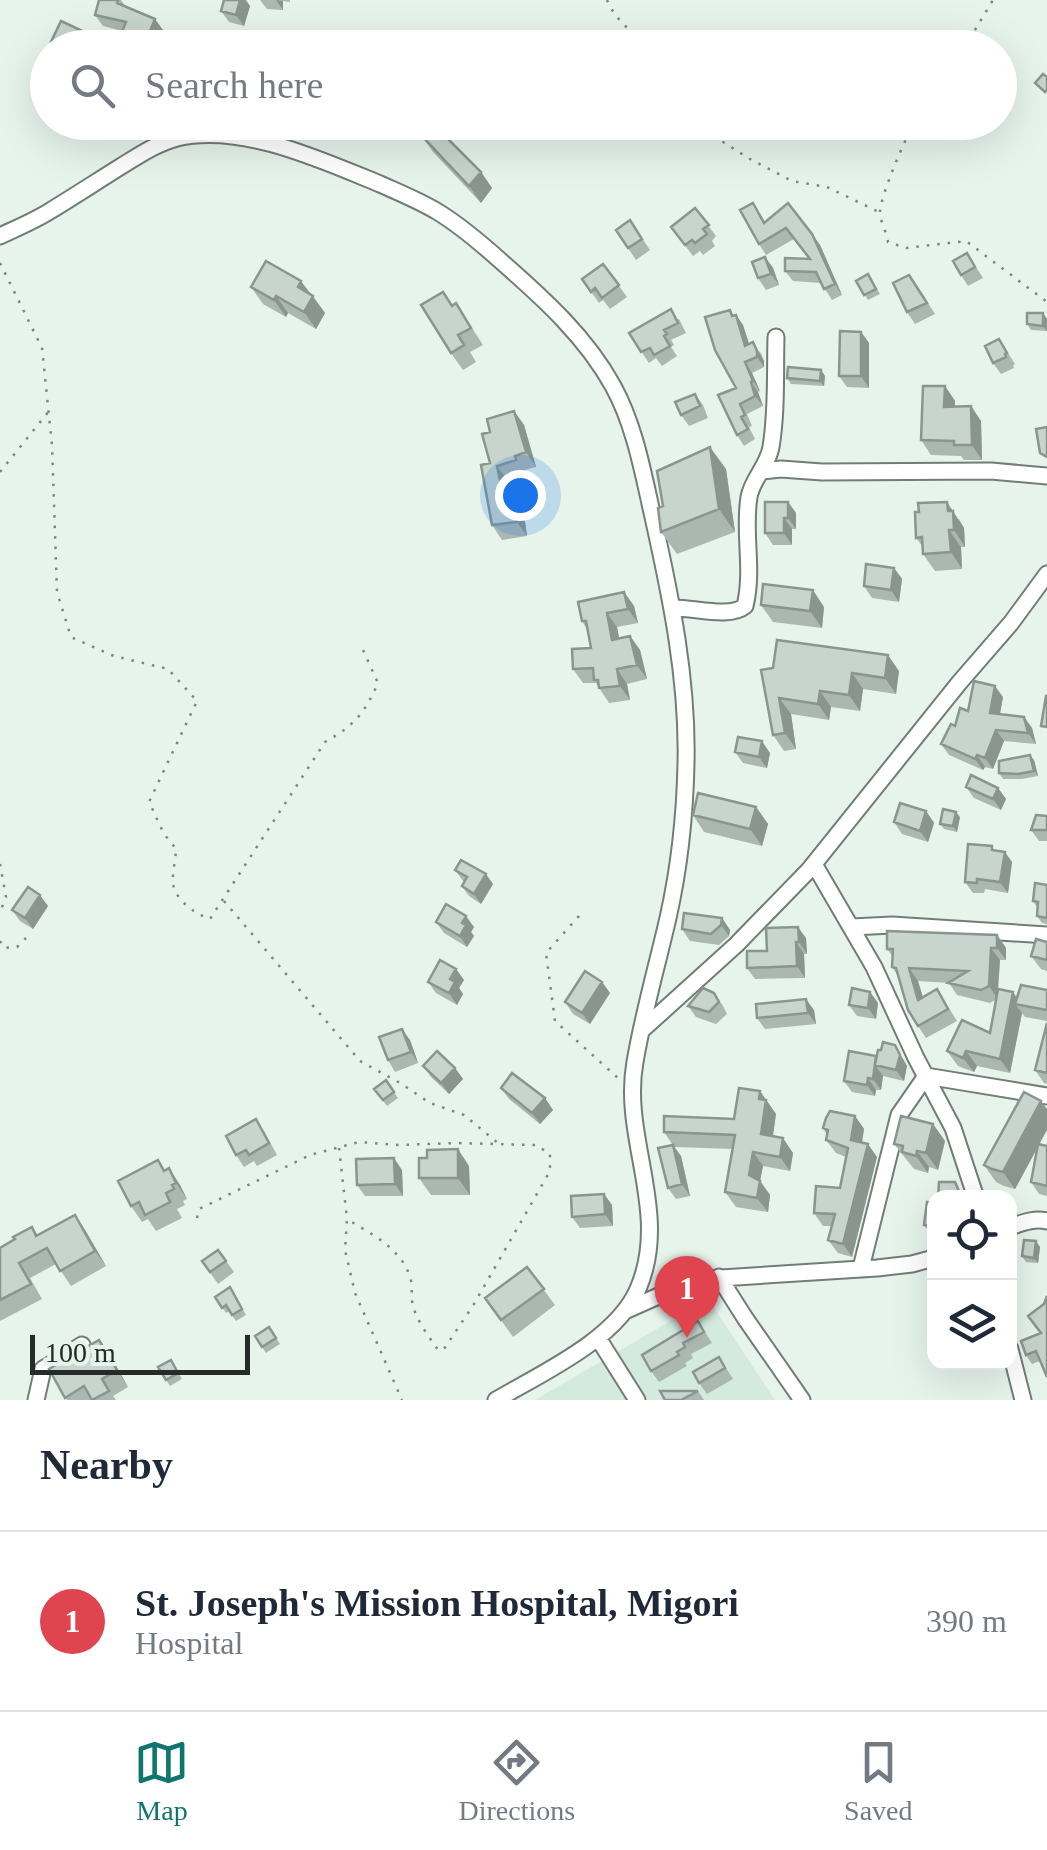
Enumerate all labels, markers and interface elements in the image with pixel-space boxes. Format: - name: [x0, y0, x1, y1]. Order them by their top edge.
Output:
- search box: [30, 30, 1017, 140]
- icon: search: [65, 58, 120, 113]
- text: Search here: [145, 64, 323, 106]
- your location: [495, 470, 546, 521]
- map controls: [927, 1190, 1017, 1370]
- button: locate: [927, 1190, 1017, 1280]
- pin: 1: [654, 1256, 720, 1338]
- button: layers: [927, 1280, 1017, 1370]
- scale bar: [30, 1330, 250, 1374]
- text: 100 m: [45, 1337, 116, 1368]
- text: Nearby: [40, 1442, 173, 1488]
- text: St. Joseph's Mission Hospital, Migori: [135, 1582, 739, 1624]
- text: 1: [65, 1603, 81, 1639]
- text: 390 m: [926, 1603, 1007, 1639]
- text: Hospital: [135, 1625, 243, 1661]
- tab: Map: [134, 1735, 189, 1827]
- tab: Directions: [458, 1735, 575, 1827]
- tab: Saved: [844, 1735, 913, 1827]

